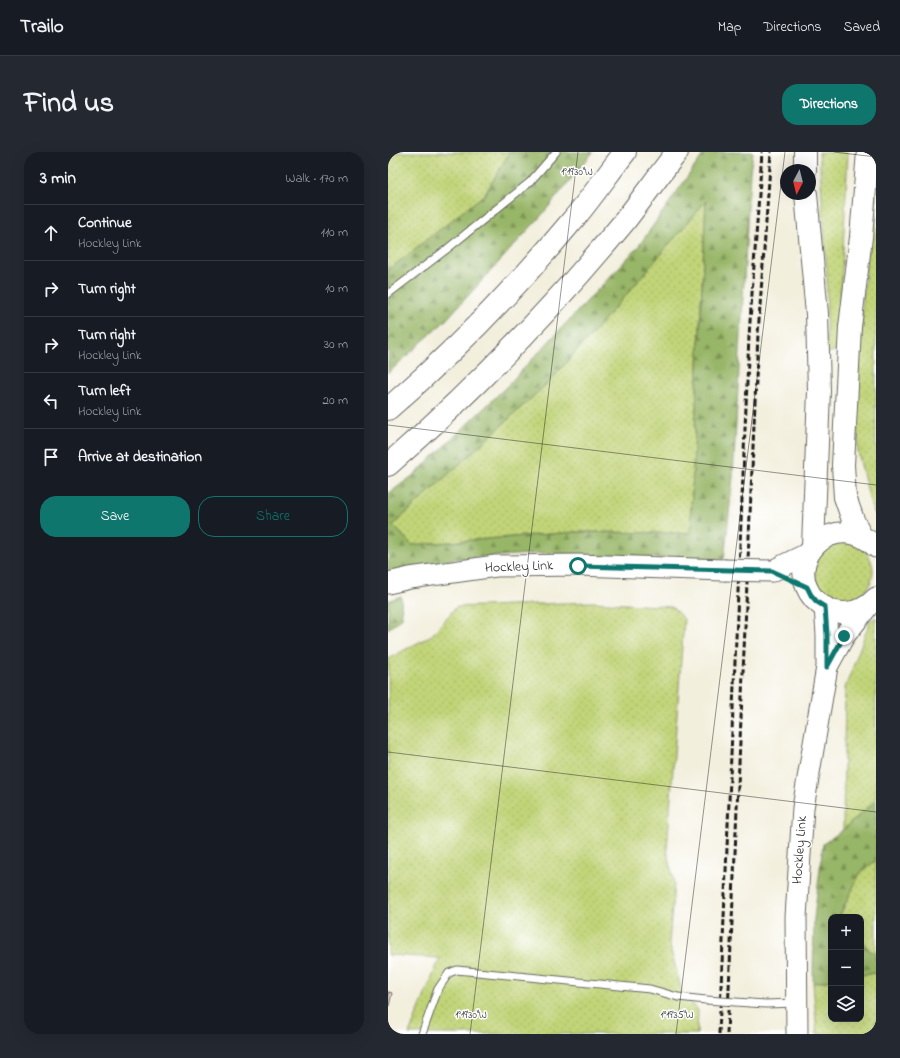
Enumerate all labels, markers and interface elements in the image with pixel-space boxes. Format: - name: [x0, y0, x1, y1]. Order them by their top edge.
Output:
- text: Trailo: [20, 14, 64, 41]
- text: Map: [718, 17, 741, 38]
- text: Directions: [763, 17, 821, 38]
- text: Saved: [843, 17, 880, 38]
- text: Find us: [24, 84, 114, 125]
- button: Directions: [782, 84, 876, 125]
- north arrow: [780, 164, 816, 200]
- text: 1°19'30"W: [561, 165, 593, 180]
- text: 3 min: [40, 166, 76, 191]
- text: Walk · 170 m: [285, 169, 348, 188]
- text: Continue: [78, 212, 132, 234]
- icon: ahead: [40, 222, 62, 244]
- text: 110 m: [321, 223, 348, 242]
- text: Hockley Link: [78, 234, 142, 253]
- icon: right: [40, 278, 62, 300]
- text: Turn right: [78, 278, 136, 300]
- text: 10 m: [325, 279, 348, 298]
- text: Turn right: [78, 324, 136, 346]
- icon: right: [40, 334, 62, 356]
- text: 30 m: [324, 335, 348, 354]
- text: Hockley Link: [78, 346, 142, 365]
- text: Turn left: [78, 380, 131, 402]
- icon: left: [40, 390, 62, 412]
- text: 20 m: [323, 391, 348, 410]
- text: Hockley Link: [78, 402, 142, 421]
- icon: arrive: [40, 446, 62, 468]
- text: Arrive at destination: [78, 446, 202, 468]
- button: Save: [40, 496, 190, 537]
- button: Share: [198, 496, 348, 537]
- street label: Hockley Link: [484, 555, 554, 580]
- route start: [569, 557, 587, 575]
- route end: [835, 627, 853, 645]
- street label: Hockley Link: [787, 814, 814, 885]
- map controls: [828, 914, 864, 1022]
- button: +: [828, 914, 864, 950]
- button: −: [828, 950, 864, 986]
- button: layers: [828, 986, 864, 1022]
- text: 1°19'30"W: [455, 1008, 487, 1023]
- text: 1°19'35"W: [660, 1008, 694, 1023]

